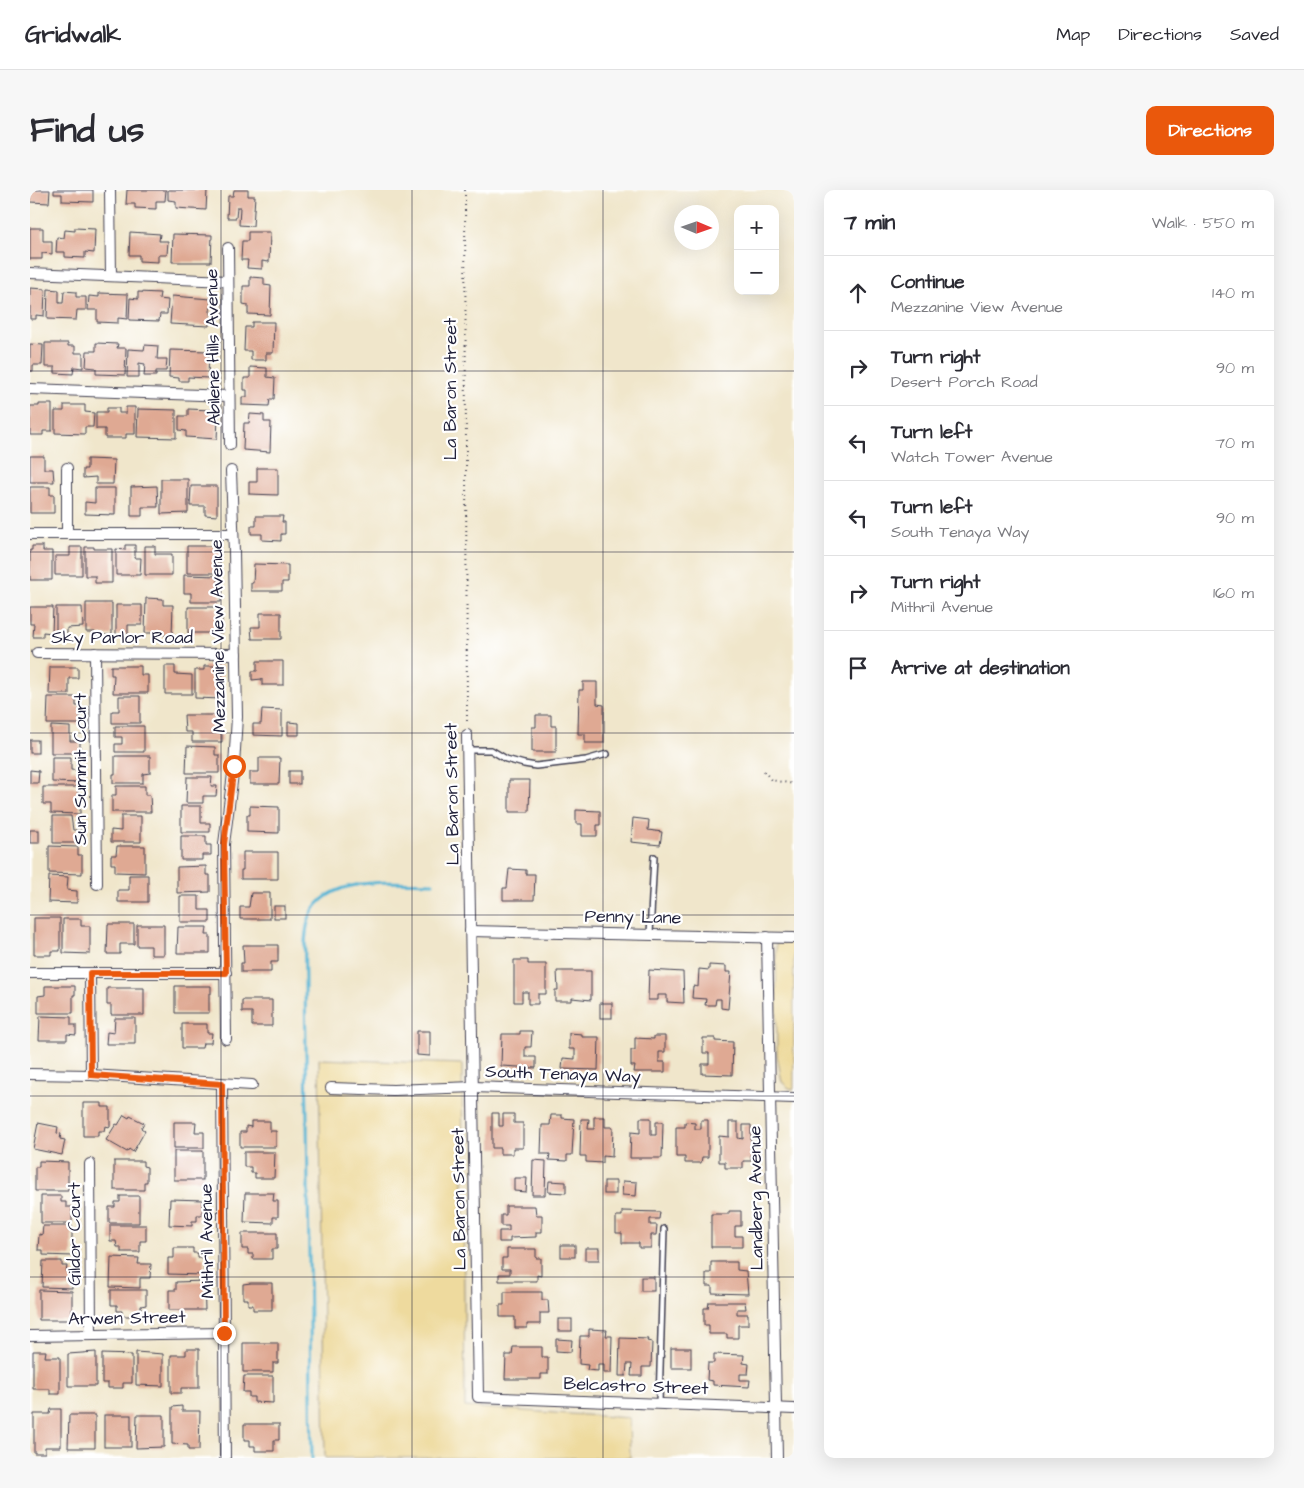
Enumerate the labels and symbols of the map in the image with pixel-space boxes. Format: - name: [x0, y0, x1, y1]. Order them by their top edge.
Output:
- north arrow: [674, 205, 719, 250]
- street label: Abilene Hills Avenue: [199, 268, 227, 426]
- street label: La Baron Street: [438, 317, 463, 460]
- street label: Mezzanine View Avenue: [204, 539, 232, 733]
- street label: Sky Parlor Road: [51, 625, 193, 651]
- street label: Sun Summit Court: [68, 692, 93, 845]
- street label: La Baron Street: [438, 722, 466, 865]
- route start: [223, 755, 246, 778]
- street label: Penny Lane: [584, 904, 682, 931]
- street label: South Tenaya Way: [485, 1059, 641, 1090]
- street label: Landberg Avenue: [742, 1125, 771, 1271]
- street label: La Baron Street: [445, 1127, 473, 1270]
- street label: Gildor Court: [62, 1181, 87, 1286]
- street label: Mithril Avenue: [193, 1183, 221, 1299]
- street label: Arwen Street: [68, 1304, 187, 1332]
- route end: [213, 1322, 236, 1345]
- street label: Belcastro Street: [563, 1371, 710, 1401]

